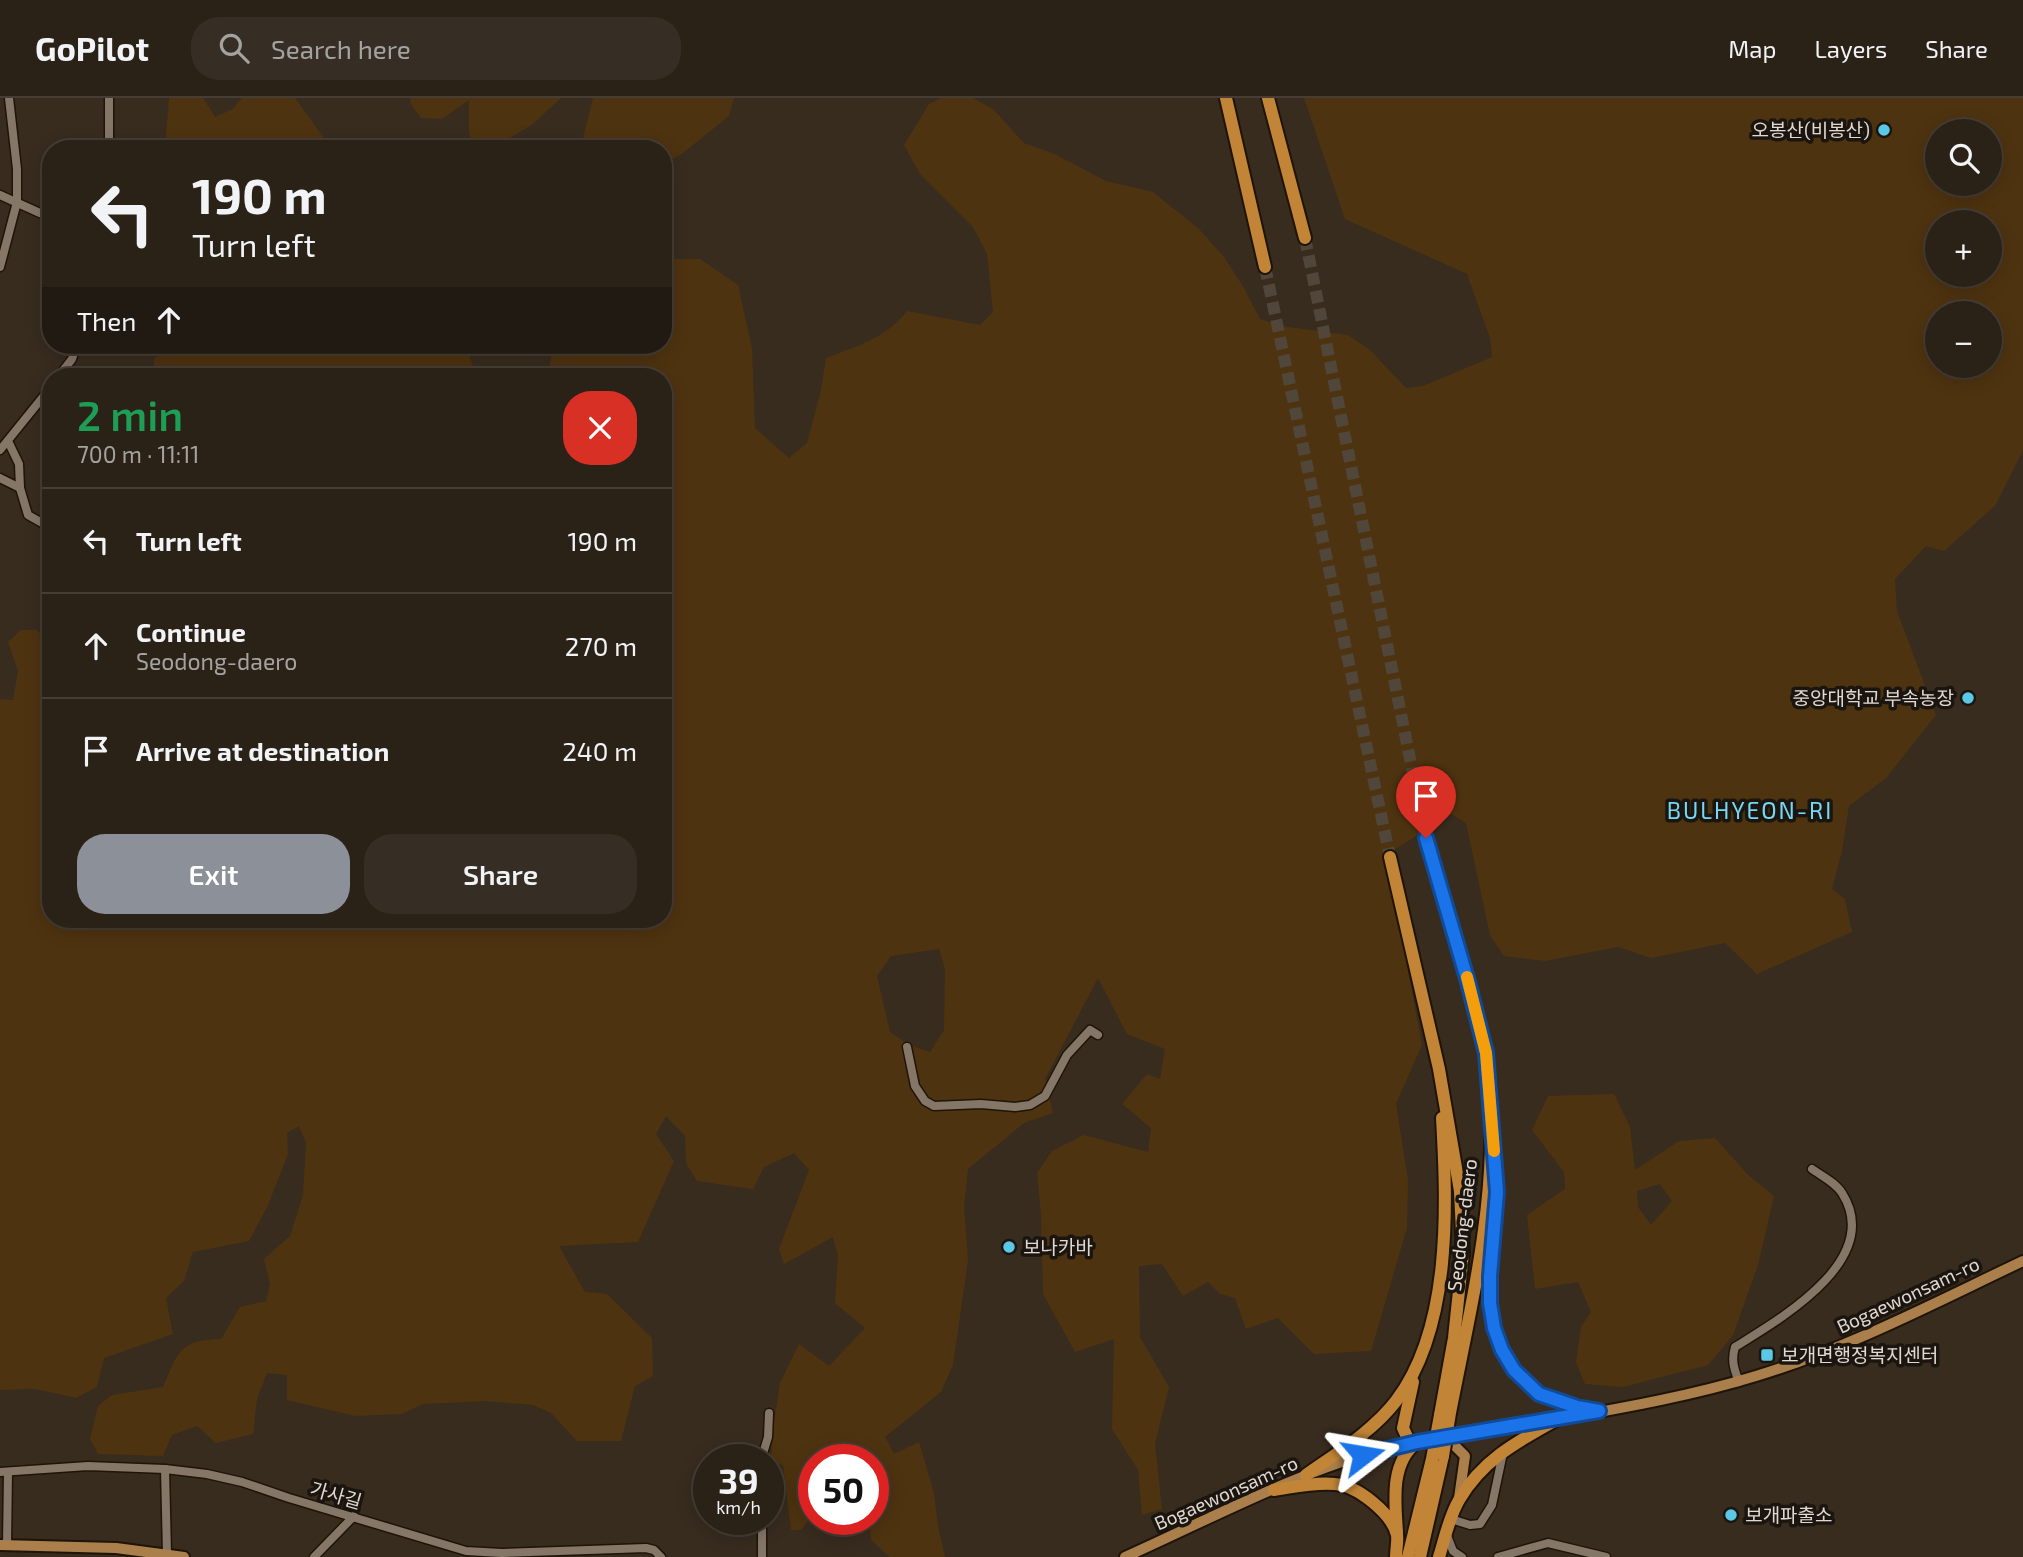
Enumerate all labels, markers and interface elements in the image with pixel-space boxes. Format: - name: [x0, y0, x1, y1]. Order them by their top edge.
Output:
- search box: [191, 17, 681, 80]
- text: GoPilot: [35, 28, 149, 68]
- icon: search: [215, 29, 253, 67]
- text: Search here: [271, 33, 411, 64]
- text: Map: [1728, 34, 1776, 63]
- text: Layers: [1814, 34, 1887, 63]
- text: Share: [1925, 34, 1988, 63]
- place label: 오봉산(비봉산): [1751, 118, 1870, 141]
- map controls: [1925, 119, 2002, 378]
- button: search: [1925, 119, 2002, 196]
- marker: 오봉산(비봉산): [1876, 122, 1892, 138]
- text: 190 m: [192, 165, 327, 224]
- icon: left: [77, 168, 168, 259]
- button: +: [1925, 210, 2002, 287]
- text: Turn left: [192, 225, 316, 263]
- icon: ahead: [150, 301, 188, 339]
- button: −: [1925, 301, 2002, 378]
- text: Then: [77, 305, 136, 336]
- text: 2 min: [77, 389, 183, 439]
- button: close: [563, 391, 637, 465]
- text: 700 m · 11:11: [77, 440, 200, 468]
- icon: left: [77, 522, 115, 560]
- text: Turn left: [136, 525, 242, 556]
- text: 190 m: [568, 525, 637, 556]
- text: Continue: [136, 616, 246, 647]
- icon: ahead: [77, 627, 115, 665]
- text: 270 m: [565, 630, 637, 661]
- text: Seodong-daero: [136, 647, 297, 675]
- place label: 중앙대학교 부속농장: [1792, 686, 1954, 709]
- marker: 중앙대학교 부속농장: [1960, 690, 1976, 706]
- icon: arrive: [77, 732, 115, 770]
- text: Arrive at destination: [136, 735, 389, 766]
- text: 240 m: [562, 735, 637, 766]
- pin: [1396, 766, 1456, 838]
- icon: arrive: [1407, 777, 1445, 815]
- district label: BULHYEON-RI: [1667, 796, 1833, 824]
- button: Exit: [77, 834, 350, 914]
- button: Share: [364, 834, 637, 914]
- street label: Seodong-daero: [1442, 1157, 1481, 1292]
- place label: 보나카바: [1023, 1235, 1093, 1258]
- marker: 보나카바: [1001, 1239, 1017, 1255]
- street label: Bogaewonsam-ro: [1833, 1251, 1983, 1338]
- place label: 보개면행정복지센터: [1781, 1343, 1938, 1366]
- marker: 보개면행정복지센터: [1759, 1347, 1775, 1363]
- position arrow: [1326, 1418, 1400, 1492]
- speed limit sign: 50: [798, 1444, 889, 1535]
- street label: Bogaewonsam-ro: [1151, 1451, 1301, 1534]
- text: 39: [718, 1459, 759, 1501]
- street label: 가사길: [308, 1476, 365, 1513]
- text: km/h: [716, 1496, 761, 1518]
- place label: 보개파출소: [1745, 1503, 1832, 1526]
- marker: 보개파출소: [1723, 1507, 1739, 1523]

